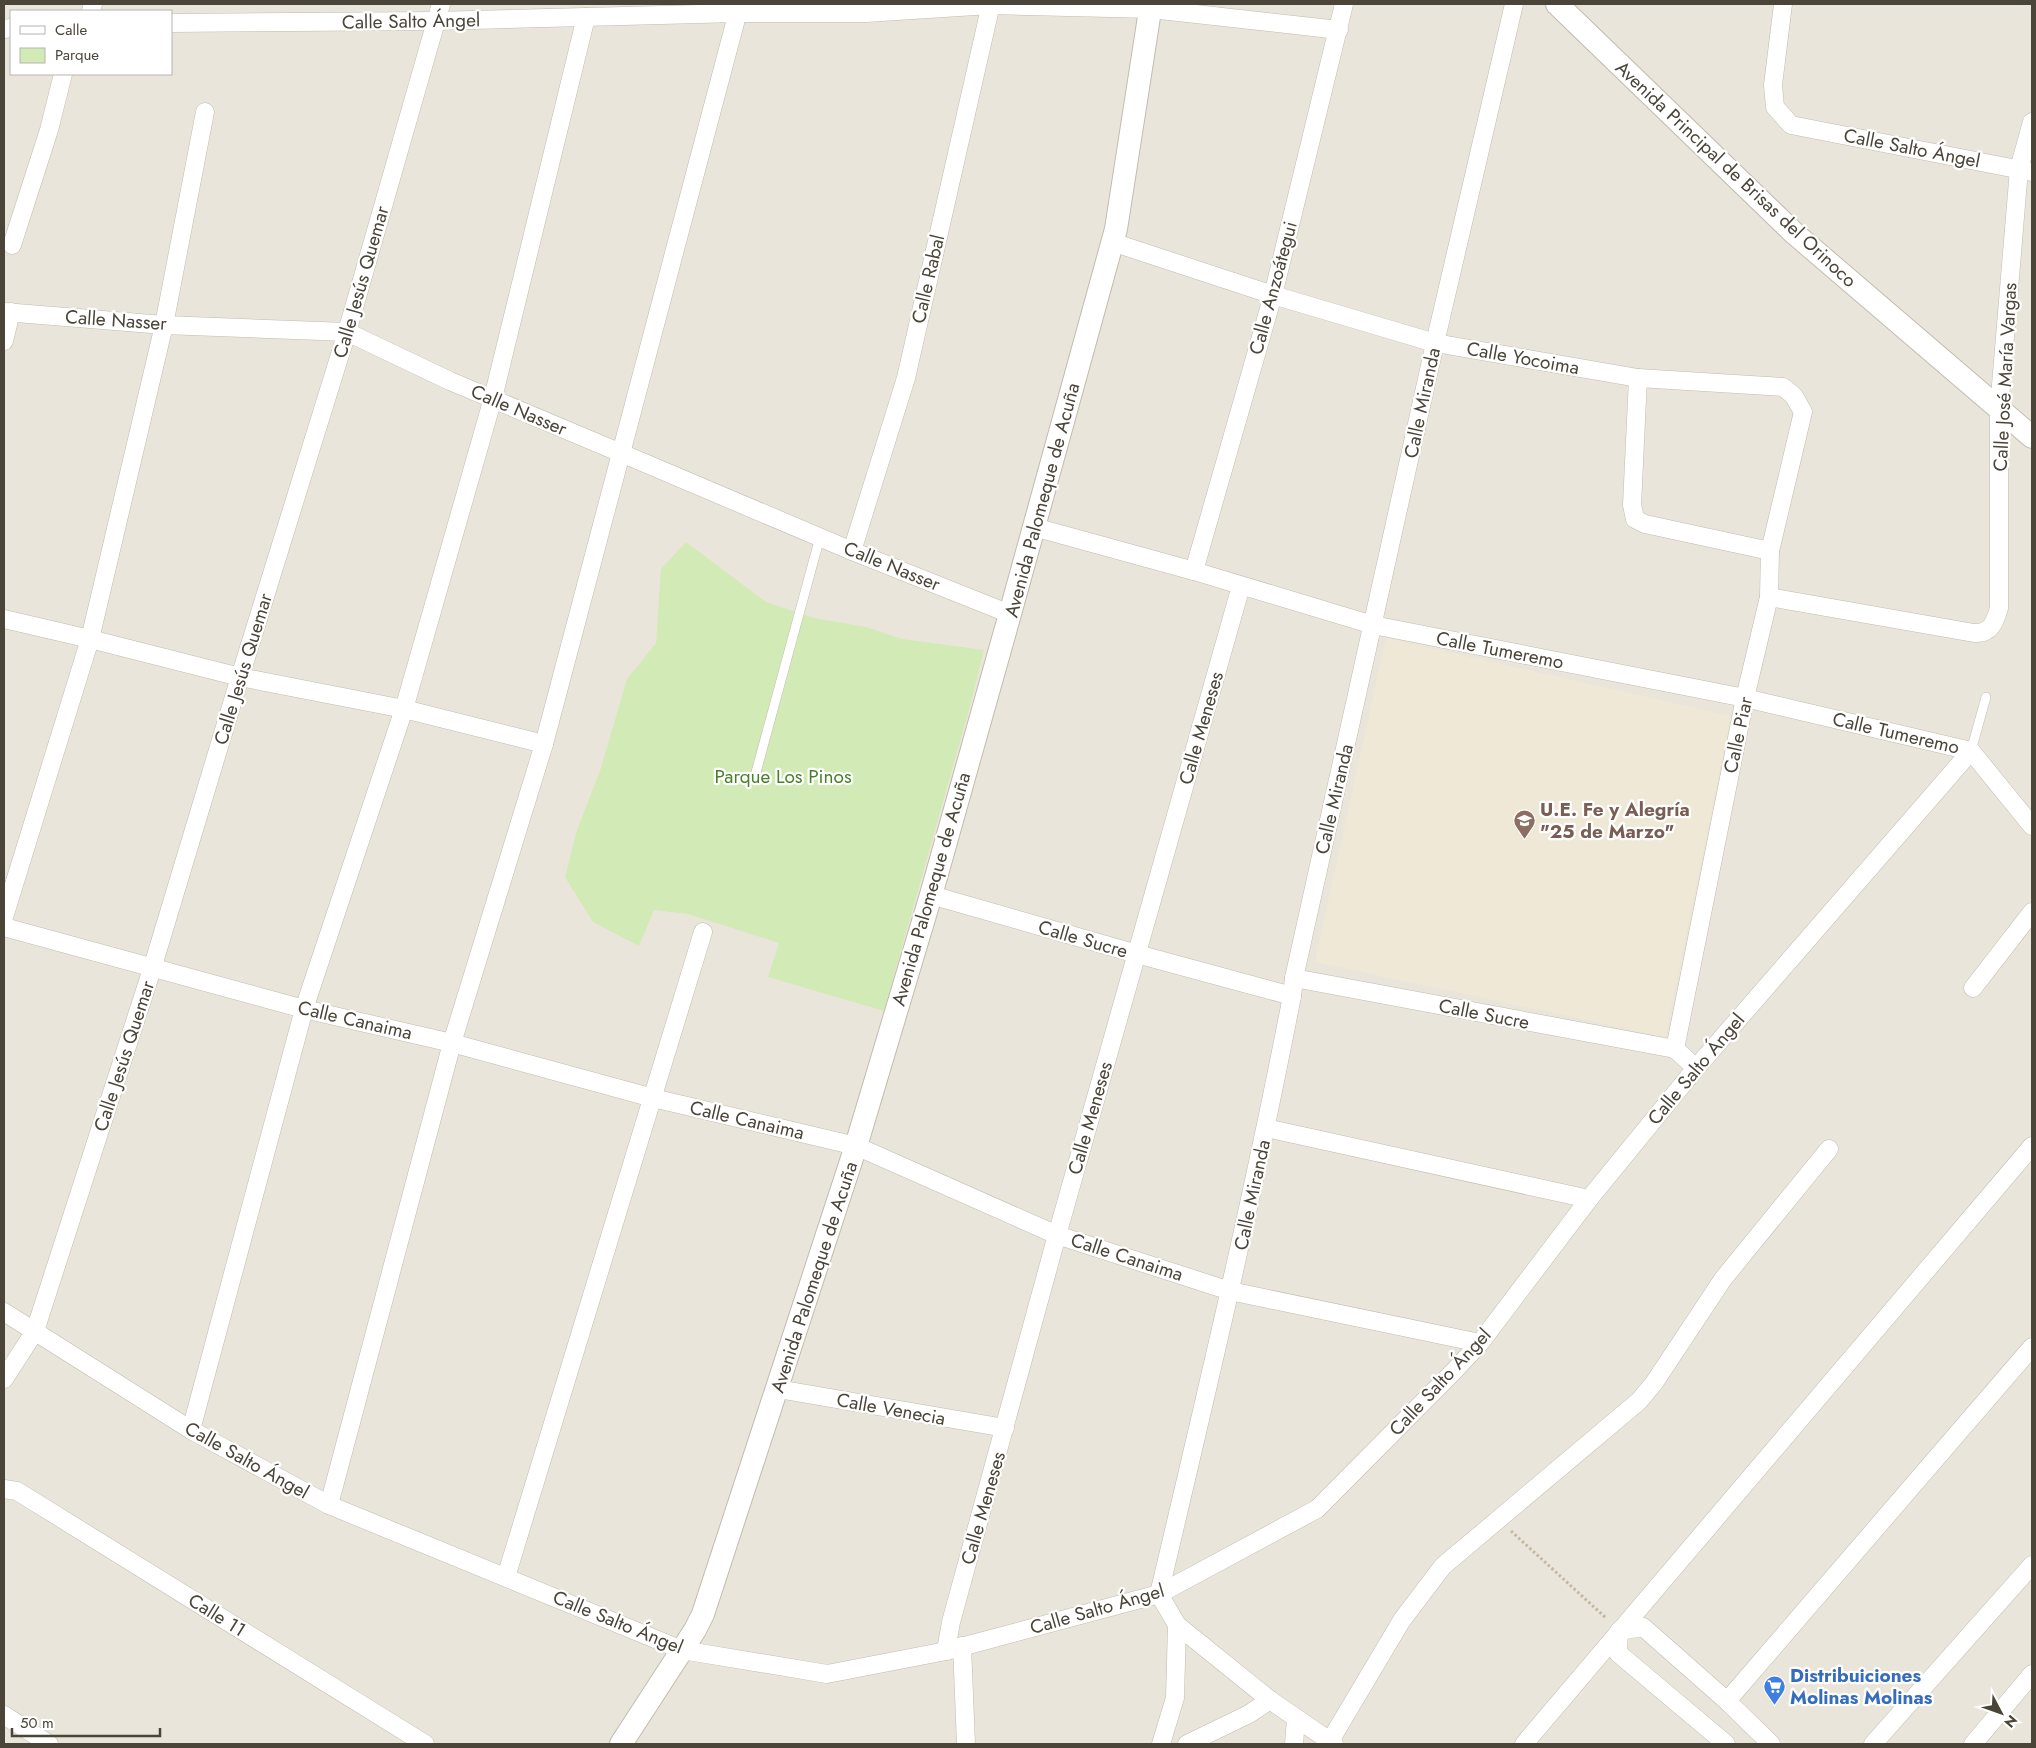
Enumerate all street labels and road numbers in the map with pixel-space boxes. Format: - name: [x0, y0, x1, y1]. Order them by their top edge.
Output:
- street label: Calle Salto Ángel: [342, 6, 480, 36]
- street label: Avenida Principal de Brisas del Orinoco: [1609, 55, 1863, 293]
- street label: Calle Salto Ángel: [1841, 122, 1983, 174]
- street label: Calle Jesús Quemar: [326, 202, 396, 361]
- street label: Calle Anzoátegui: [1242, 218, 1304, 358]
- street label: Calle Rabal: [905, 232, 951, 326]
- street label: Calle José María Vargas: [1987, 282, 2023, 472]
- street label: Calle Nasser: [64, 303, 168, 337]
- street label: Calle Yocoima: [1465, 335, 1581, 381]
- street label: Calle Miranda: [1397, 345, 1447, 461]
- street label: Calle Nasser: [467, 378, 572, 443]
- street label: Avenida Palomeque de Acuña: [998, 380, 1086, 620]
- street label: Calle Nasser: [840, 534, 945, 598]
- street label: Calle Jesús Quemar: [207, 590, 279, 748]
- street label: Calle Tumeremo: [1434, 624, 1566, 676]
- street label: Calle Meneses: [1172, 668, 1230, 788]
- street label: Calle Piar: [1717, 694, 1759, 776]
- street label: Calle Tumeremo: [1830, 705, 1962, 761]
- street label: Calle Miranda: [1308, 741, 1360, 857]
- street label: Avenida Palomeque de Acuña: [885, 769, 977, 1009]
- street label: Calle Sucre: [1035, 913, 1131, 965]
- street label: Calle Jesús Quemar: [87, 977, 161, 1135]
- street label: Calle Sucre: [1436, 992, 1532, 1036]
- street label: Calle Canaima: [295, 994, 415, 1046]
- street label: Calle Salto Ángel: [1641, 1007, 1751, 1131]
- street label: Calle Meneses: [1061, 1058, 1119, 1178]
- street label: Calle Canaima: [687, 1094, 807, 1146]
- street label: Calle Miranda: [1227, 1137, 1277, 1253]
- street label: Avenida Palomeque de Acuña: [764, 1158, 864, 1396]
- street label: Calle Canaima: [1067, 1226, 1187, 1288]
- street label: Calle Salto Ángel: [1383, 1322, 1497, 1442]
- street label: Calle Venecia: [834, 1386, 948, 1432]
- street label: Calle Salto Ángel: [180, 1415, 314, 1505]
- street label: Calle Meneses: [954, 1448, 1012, 1568]
- street label: Calle Salto Ángel: [1027, 1577, 1167, 1641]
- street label: Calle Salto Ángel: [549, 1584, 687, 1660]
- street label: Calle 11: [183, 1587, 251, 1643]

